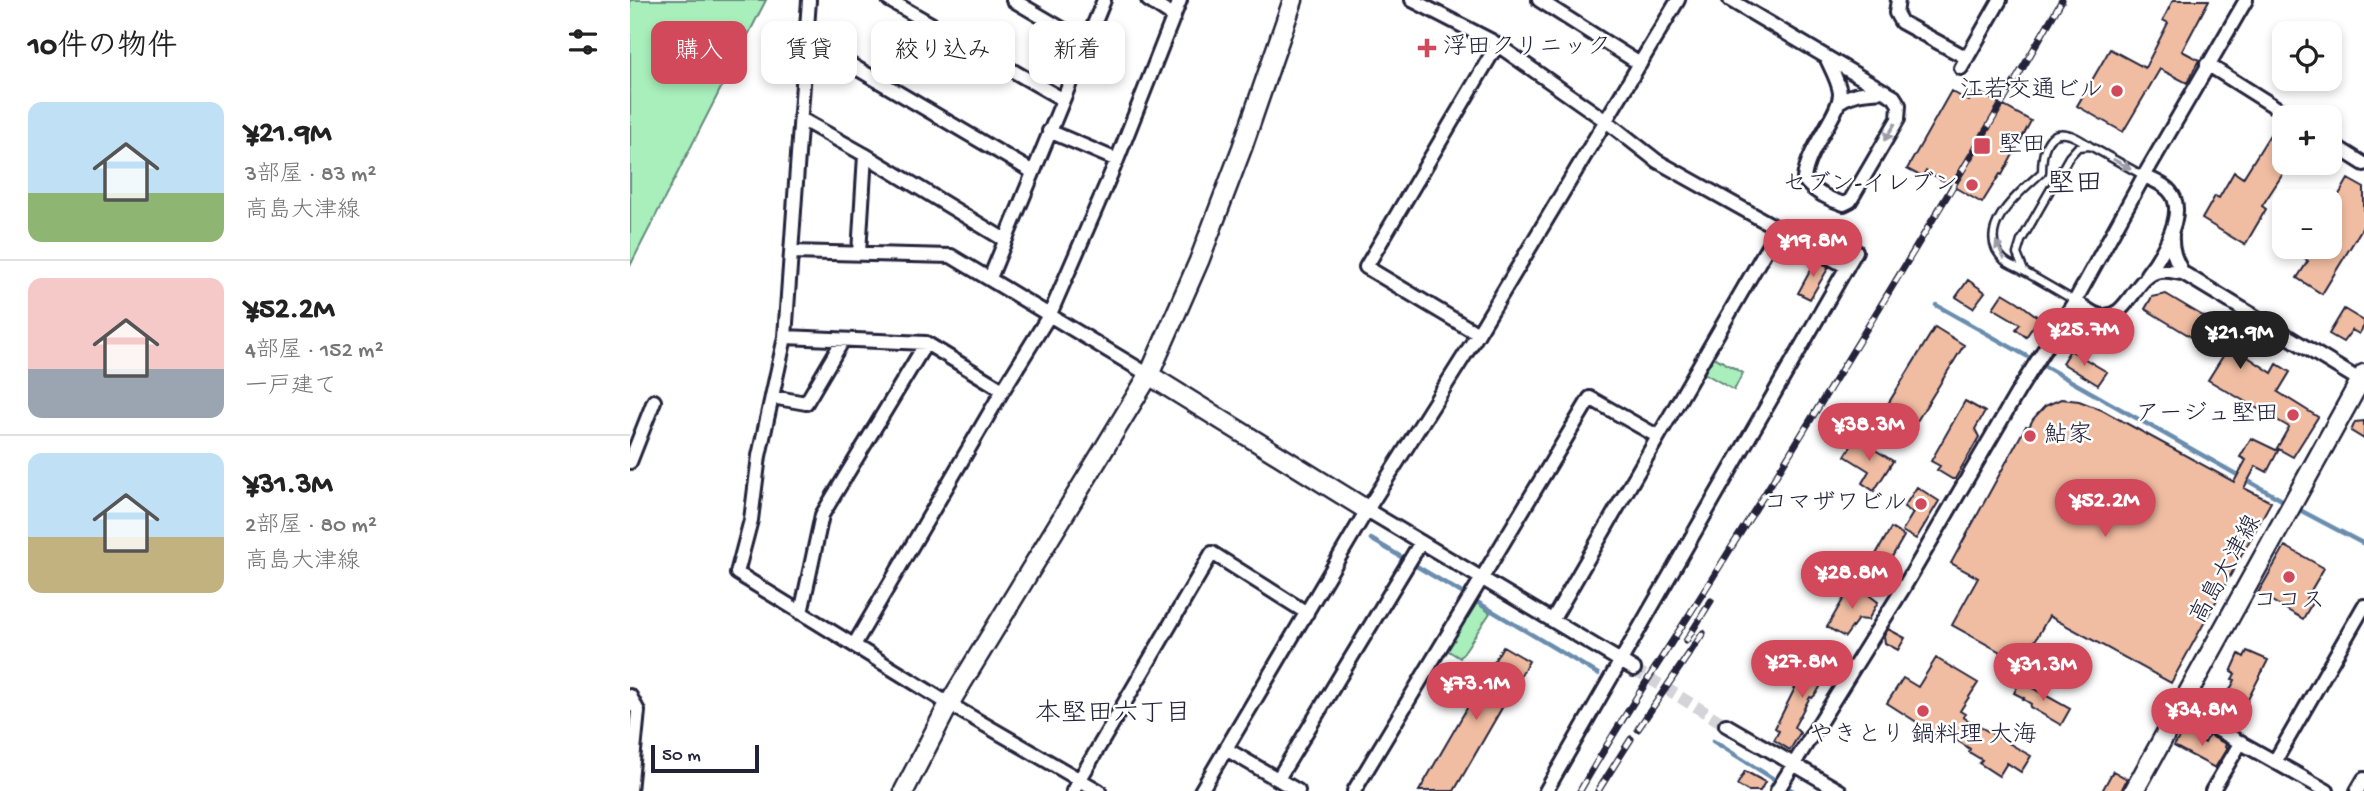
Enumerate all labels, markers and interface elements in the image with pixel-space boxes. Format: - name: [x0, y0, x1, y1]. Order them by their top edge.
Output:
- chip: 購入: [651, 21, 747, 84]
- chip: 賃貸: [761, 21, 857, 84]
- chip: 絞り込み: [871, 21, 1015, 84]
- chip: 新着: [1029, 21, 1125, 84]
- map controls: [2272, 21, 2342, 259]
- button: locate: [2272, 21, 2342, 91]
- icon: filters: [564, 23, 602, 61]
- text: 10件の物件: [28, 31, 177, 66]
- place label: 浮田クリニック: [1443, 33, 1611, 63]
- marker: 浮田クリニック: [1417, 38, 1437, 58]
- place label: 江若交通ビル: [1959, 76, 2103, 106]
- marker: 江若交通ビル: [2109, 83, 2125, 99]
- button: +: [2272, 105, 2342, 175]
- text: ¥21.9M: [245, 118, 331, 153]
- one-way arrow: [1884, 123, 1897, 142]
- icon: home: [84, 130, 168, 214]
- place label: 堅田: [1998, 132, 2046, 161]
- marker: 堅田: [1972, 136, 1992, 156]
- one-way arrow: [2112, 158, 2131, 170]
- text: 3部屋 · 83 m²: [245, 162, 376, 189]
- district label: 堅田: [2047, 169, 2103, 202]
- place label: セブン-イレブン: [1782, 171, 1958, 200]
- marker: セブン-イレブン: [1964, 177, 1980, 193]
- button: −: [2272, 189, 2342, 259]
- text: 高島大津線: [245, 198, 360, 225]
- pin: ¥19.8M: [1756, 219, 1870, 279]
- text: ¥19.8M: [1779, 228, 1847, 255]
- one-way arrow: [1994, 240, 2006, 260]
- text: ¥52.2M: [245, 294, 334, 329]
- icon: home: [84, 306, 168, 390]
- pin: ¥25.7M: [2027, 308, 2141, 368]
- pin: ¥21.9M: [2183, 312, 2297, 371]
- text: ¥25.7M: [2049, 317, 2119, 344]
- text: ¥21.9M: [2207, 320, 2273, 347]
- text: 4部屋 · 152 m²: [245, 338, 384, 365]
- text: 一戸建て: [245, 374, 337, 401]
- place label: アージュ堅田: [2135, 401, 2279, 430]
- pin: ¥38.3M: [1812, 404, 1926, 463]
- marker: アージュ堅田: [2285, 407, 2301, 423]
- text: ¥38.3M: [1834, 412, 1904, 439]
- place label: 鮎家: [2044, 421, 2092, 451]
- marker: 鮎家: [2022, 428, 2038, 444]
- text: ¥31.3M: [245, 469, 332, 504]
- pin: ¥52.2M: [2048, 480, 2162, 539]
- icon: home: [84, 481, 168, 565]
- text: ¥52.2M: [2071, 488, 2139, 515]
- place label: コマザワビル: [1763, 490, 1907, 519]
- marker: コマザワビル: [1913, 496, 1929, 512]
- street label: 高島大津線: [2184, 510, 2269, 630]
- text: 2部屋 · 80 m²: [245, 513, 377, 540]
- text: 高島大津線: [245, 549, 360, 576]
- pin: ¥28.8M: [1795, 552, 1909, 611]
- text: ¥28.8M: [1817, 560, 1887, 587]
- marker: ココス: [2281, 569, 2297, 585]
- place label: ココス: [2253, 588, 2325, 617]
- pin: ¥27.8M: [1745, 640, 1859, 700]
- pin: ¥31.3M: [1986, 644, 2100, 703]
- text: ¥27.8M: [1767, 649, 1837, 676]
- text: ¥31.3M: [2009, 652, 2077, 679]
- pin: ¥73.1M: [1419, 662, 1533, 722]
- text: ¥73.1M: [1442, 671, 1510, 698]
- pin: ¥34.8M: [2145, 688, 2259, 748]
- text: ¥34.8M: [2167, 697, 2237, 724]
- district label: 本堅田六丁目: [1035, 699, 1191, 731]
- marker: やきとり 鍋料理 大海: [1915, 703, 1931, 719]
- place label: やきとり 鍋料理 大海: [1809, 721, 2037, 751]
- scale bar: [651, 742, 760, 774]
- text: 50 m: [662, 745, 701, 768]

